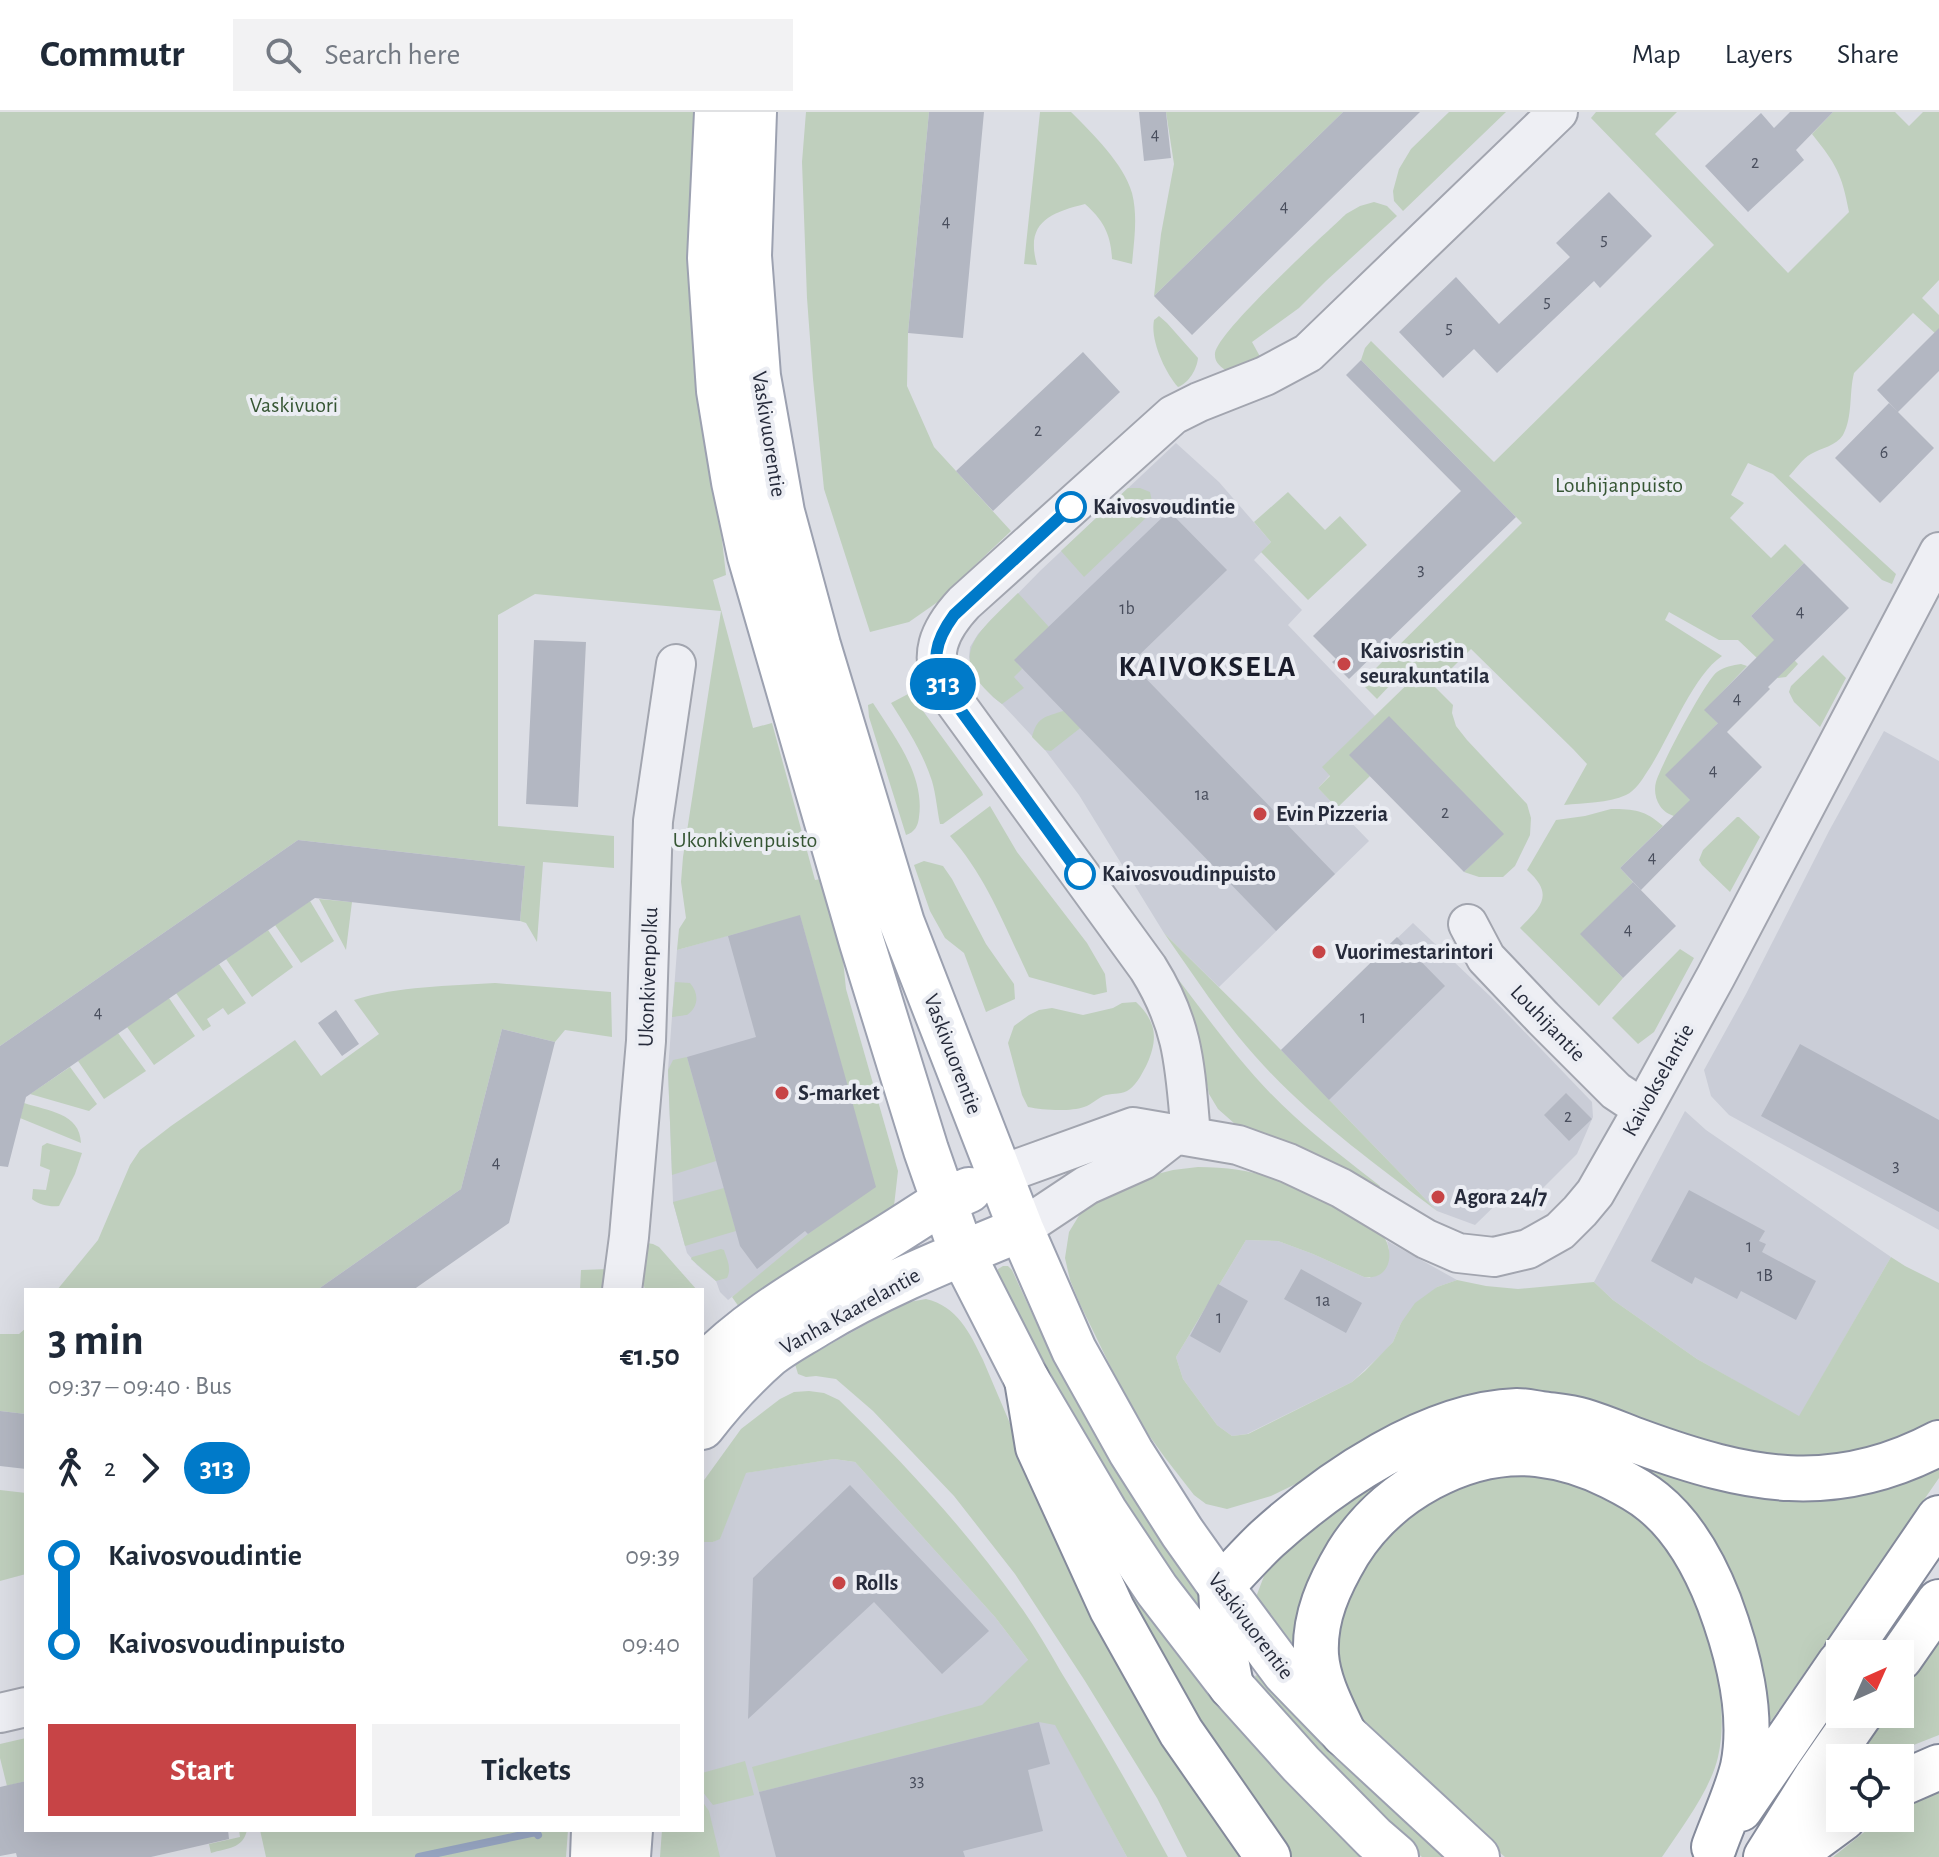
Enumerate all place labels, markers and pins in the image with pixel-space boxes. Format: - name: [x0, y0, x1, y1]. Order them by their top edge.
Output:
- marker: Kaivosvoudintie: [1056, 492, 1086, 522]
- place label: Kaivosvoudintie: [1093, 496, 1235, 518]
- place label: Kaivosristin seurakuntatila: [1360, 640, 1490, 687]
- marker: Kaivosristin seurakuntatila: [1335, 655, 1353, 673]
- place label: Evin Pizzeria: [1276, 803, 1388, 825]
- marker: Evin Pizzeria: [1251, 805, 1269, 823]
- marker: Kaivosvoudinpuisto: [1065, 859, 1095, 889]
- place label: Kaivosvoudinpuisto: [1102, 863, 1276, 885]
- place label: Vuorimestarintori: [1335, 941, 1493, 963]
- marker: Vuorimestarintori: [1310, 943, 1328, 961]
- place label: S-market: [798, 1082, 880, 1104]
- marker: S-market: [773, 1084, 791, 1102]
- place label: Agora 24/7: [1454, 1186, 1547, 1208]
- marker: Agora 24/7: [1429, 1188, 1447, 1206]
- place label: Rolls: [855, 1572, 898, 1594]
- marker: Rolls: [830, 1574, 848, 1592]

